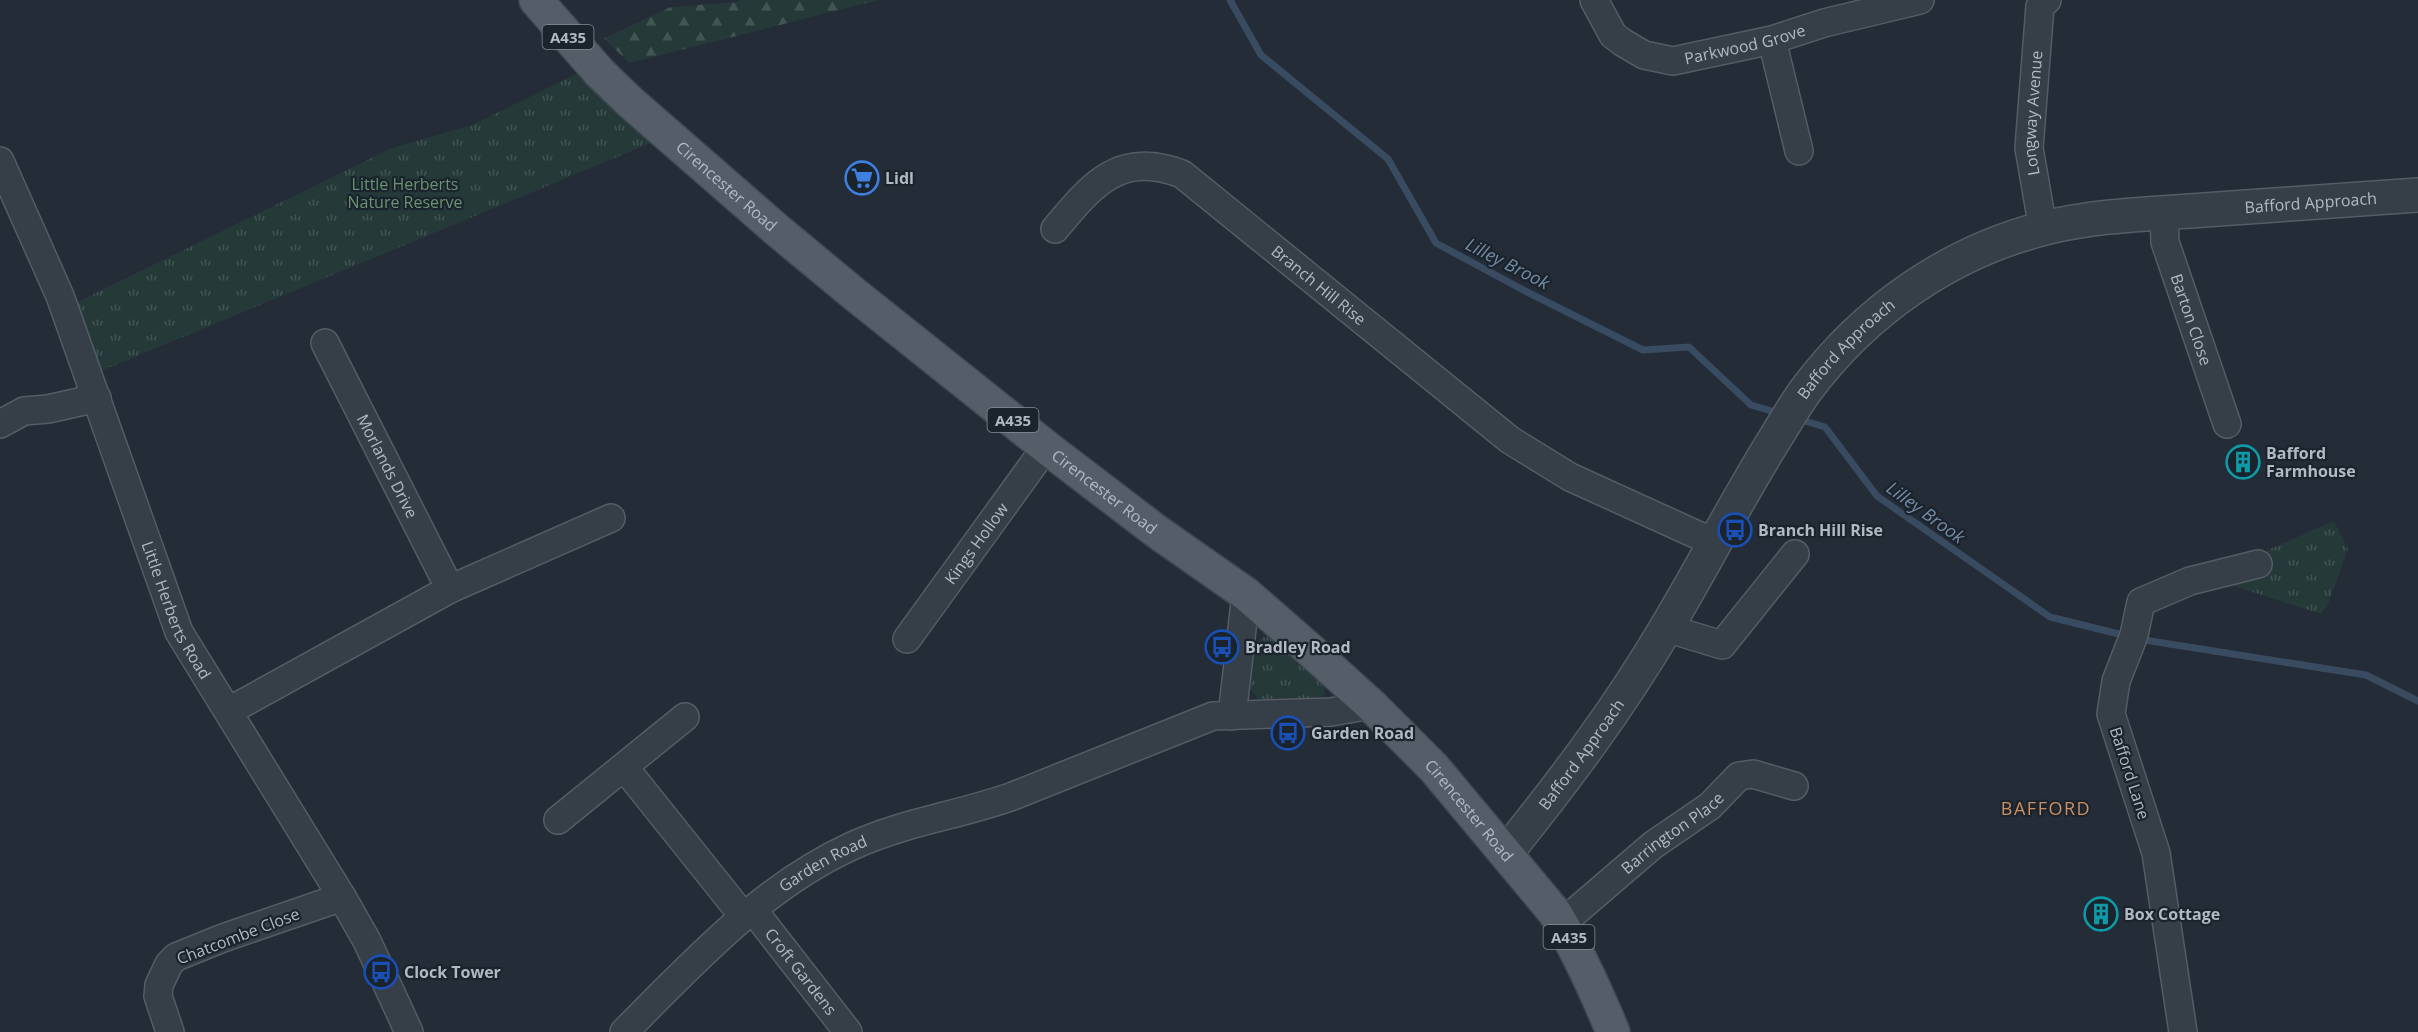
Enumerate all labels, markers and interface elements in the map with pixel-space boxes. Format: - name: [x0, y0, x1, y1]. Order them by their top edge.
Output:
- street label: Parkwood Grove: [1682, 19, 1808, 69]
- road number: A435: [542, 25, 594, 49]
- street label: Longway Avenue: [2018, 50, 2048, 178]
- street label: Cirencester Road: [671, 136, 782, 236]
- supermarket icon: Lidl: [844, 160, 880, 196]
- place label: Lidl: [885, 167, 914, 189]
- park label: Little Herberts Nature Reserve: [347, 173, 463, 213]
- street label: Bafford Approach: [2244, 187, 2378, 218]
- water label: Lilley Brook: [1462, 232, 1555, 295]
- street label: Branch Hill Rise: [1267, 240, 1371, 330]
- street label: Barton Close: [2166, 271, 2217, 368]
- street label: Bafford Approach: [1792, 294, 1899, 403]
- road number: A435: [988, 408, 1038, 432]
- street label: Morlands Drive: [352, 410, 423, 522]
- place label: Bafford Farmhouse: [2266, 442, 2356, 482]
- street label: Cirencester Road: [1047, 444, 1162, 539]
- building icon: Bafford Farmhouse: [2225, 444, 2261, 480]
- water label: Lilley Brook: [1882, 475, 1971, 549]
- street label: Kings Hollow: [939, 498, 1014, 589]
- bus stop icon: Branch Hill Rise: [1717, 512, 1753, 548]
- place label: Branch Hill Rise: [1758, 519, 1883, 541]
- street label: Little Herberts Road: [137, 538, 216, 683]
- bus stop icon: Bradley Road: [1204, 629, 1240, 665]
- place label: Bradley Road: [1245, 636, 1351, 658]
- street label: Bafford Approach: [1533, 695, 1629, 814]
- bus stop icon: Garden Road: [1270, 715, 1306, 751]
- place label: Garden Road: [1311, 722, 1414, 744]
- street label: Bafford Lane: [2105, 724, 2155, 822]
- street label: Cirencester Road: [1420, 754, 1519, 866]
- street label: Barrington Place: [1616, 787, 1729, 879]
- district label: BAFFORD: [2001, 796, 2091, 820]
- street label: Garden Road: [774, 830, 870, 897]
- building icon: Box Cottage: [2083, 896, 2119, 932]
- street label: Chatcombe Close: [173, 902, 303, 970]
- place label: Box Cottage: [2124, 903, 2220, 925]
- street label: Croft Gardens: [760, 923, 842, 1020]
- road number: A435: [1544, 925, 1594, 949]
- bus stop icon: Clock Tower: [363, 954, 399, 990]
- place label: Clock Tower: [404, 961, 501, 983]

